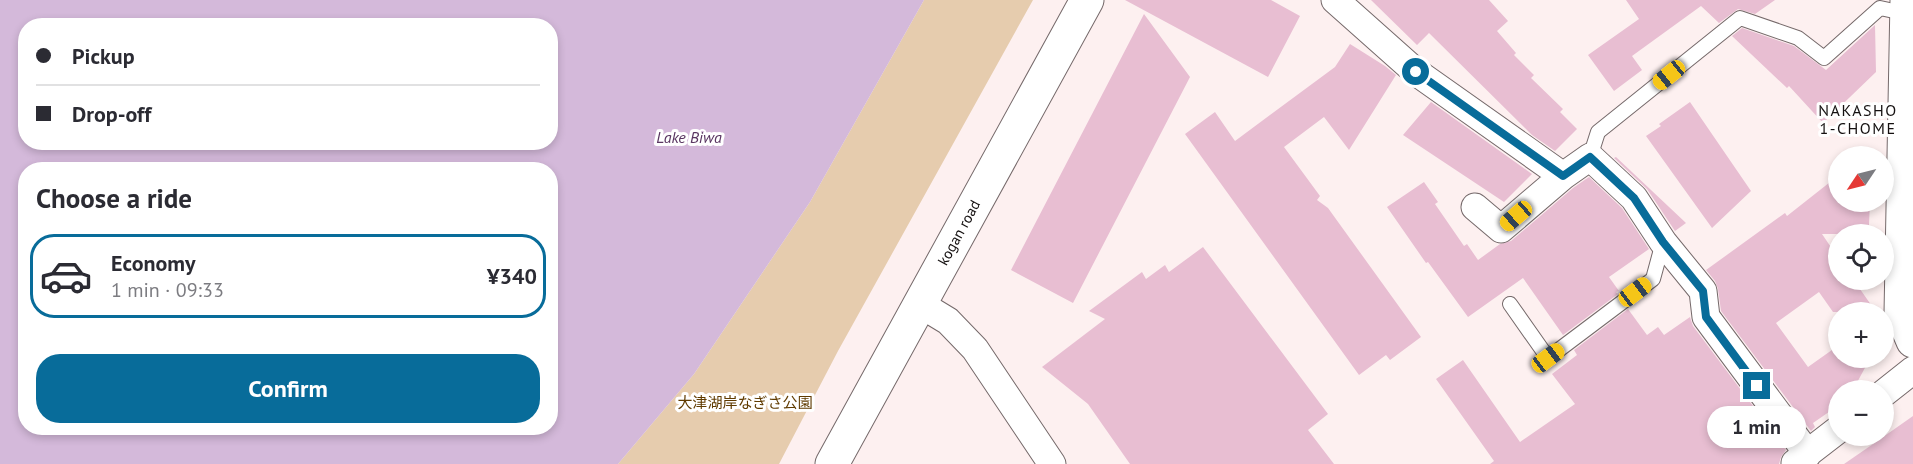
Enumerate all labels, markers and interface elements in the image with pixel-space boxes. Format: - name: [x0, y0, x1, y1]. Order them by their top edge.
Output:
- text: Pickup: [72, 42, 135, 70]
- car: [1649, 57, 1689, 93]
- route start: [1402, 58, 1429, 85]
- text: Drop-off: [72, 100, 151, 128]
- district label: NAKASHO 1-CHOME: [1818, 100, 1898, 138]
- water label: Lake Biwa: [656, 127, 722, 147]
- north arrow: [1828, 146, 1894, 212]
- map controls: [1828, 146, 1894, 446]
- text: Choose a ride: [36, 181, 192, 215]
- street label: kogan road: [933, 196, 984, 268]
- car: [1497, 197, 1535, 235]
- button: locate: [1828, 224, 1894, 290]
- icon: car: [39, 249, 93, 303]
- text: Economy: [111, 249, 195, 277]
- text: ¥340: [487, 262, 537, 290]
- car: [1615, 274, 1655, 310]
- text: 1 min · 09:33: [111, 277, 224, 303]
- button: +: [1828, 302, 1894, 368]
- car: [1528, 340, 1568, 376]
- button: Confirm: [36, 354, 540, 423]
- route end: [1743, 372, 1770, 399]
- button: −: [1828, 380, 1894, 446]
- park label: 大津湖岸なぎさ公園: [677, 393, 813, 412]
- callout: 1 min: [1708, 407, 1806, 449]
- text: 1 min: [1732, 414, 1781, 440]

